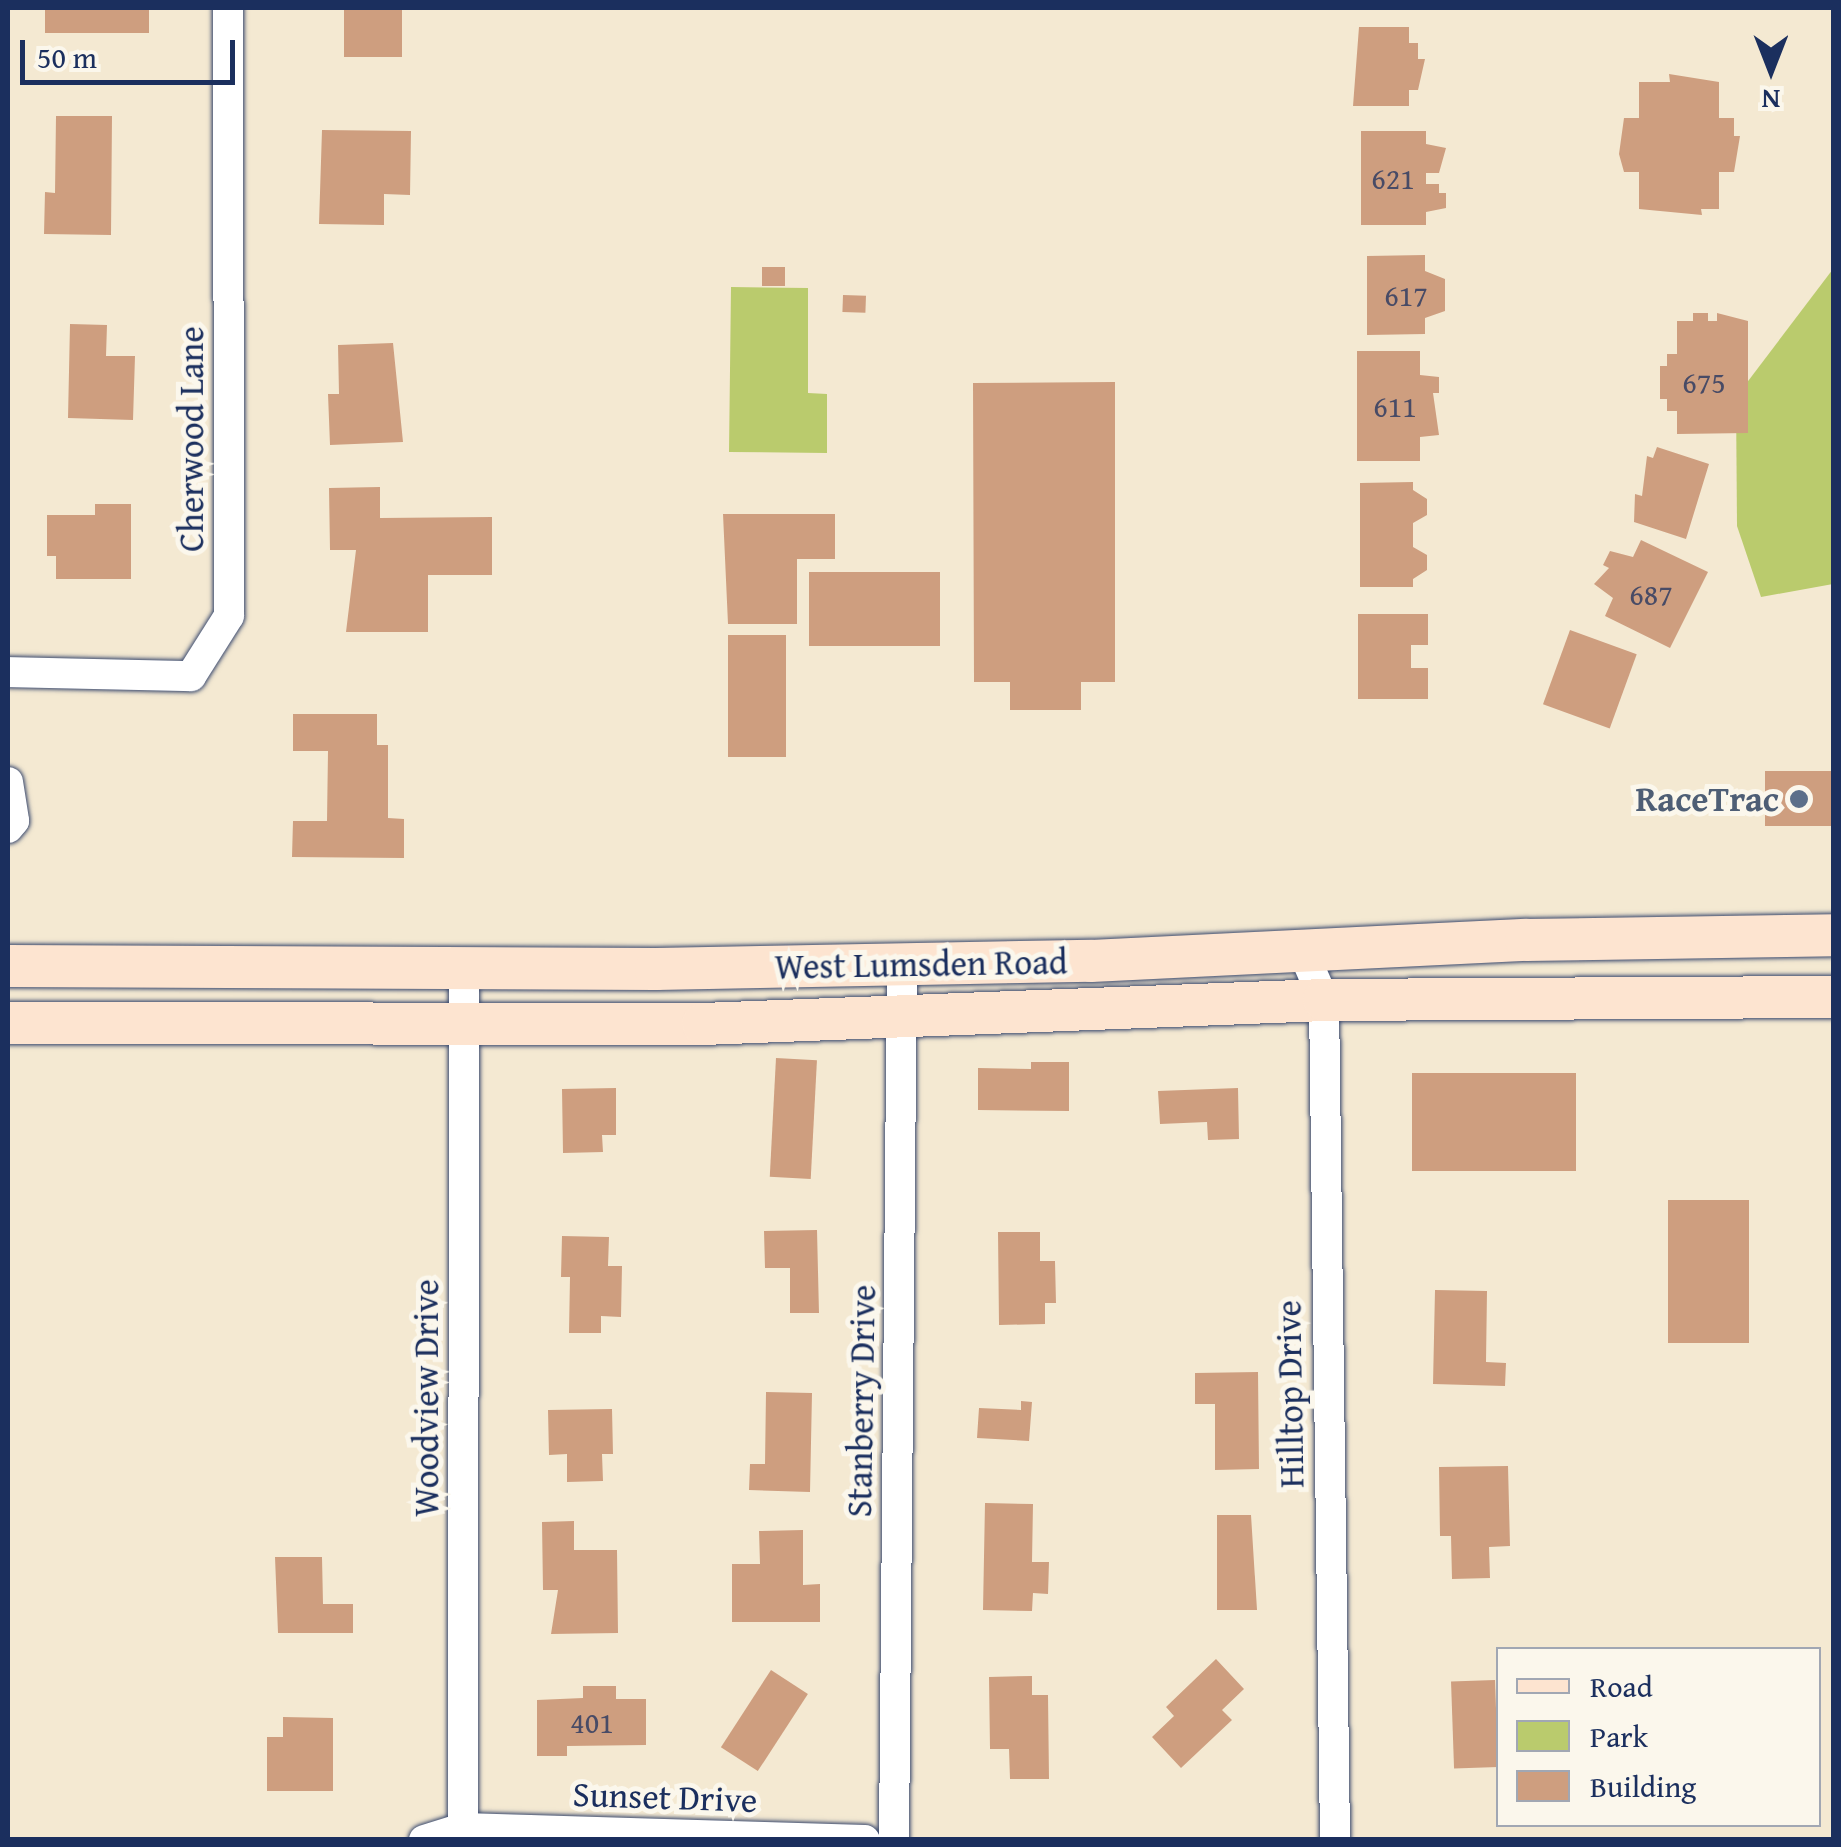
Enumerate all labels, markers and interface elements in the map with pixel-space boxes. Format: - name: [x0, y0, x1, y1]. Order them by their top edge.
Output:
- scale bar: [25, 20, 240, 82]
- north arrow: [1721, 20, 1821, 120]
- text: 50 m: [37, 35, 97, 79]
- text: N: [1762, 80, 1780, 121]
- house number: 621: [1371, 160, 1415, 196]
- house number: 617: [1384, 277, 1428, 313]
- street label: Cherwood Lane: [170, 326, 212, 552]
- house number: 675: [1682, 364, 1726, 400]
- house number: 611: [1373, 388, 1417, 424]
- house number: 687: [1629, 576, 1673, 612]
- place label: RaceTrac: [1636, 778, 1779, 820]
- marker: RaceTrac: [1788, 788, 1810, 810]
- street label: West Lumsden Road: [774, 940, 1068, 988]
- street label: Woodview Drive: [405, 1279, 447, 1517]
- street label: Stanberry Drive: [838, 1284, 884, 1518]
- street label: Hilltop Drive: [1267, 1300, 1313, 1488]
- legend: [1496, 1647, 1821, 1827]
- text: Road: [1590, 1664, 1653, 1708]
- house number: 401: [570, 1704, 614, 1740]
- text: Park: [1590, 1714, 1648, 1758]
- text: Building: [1590, 1764, 1696, 1808]
- street label: Sunset Drive: [572, 1773, 758, 1821]

